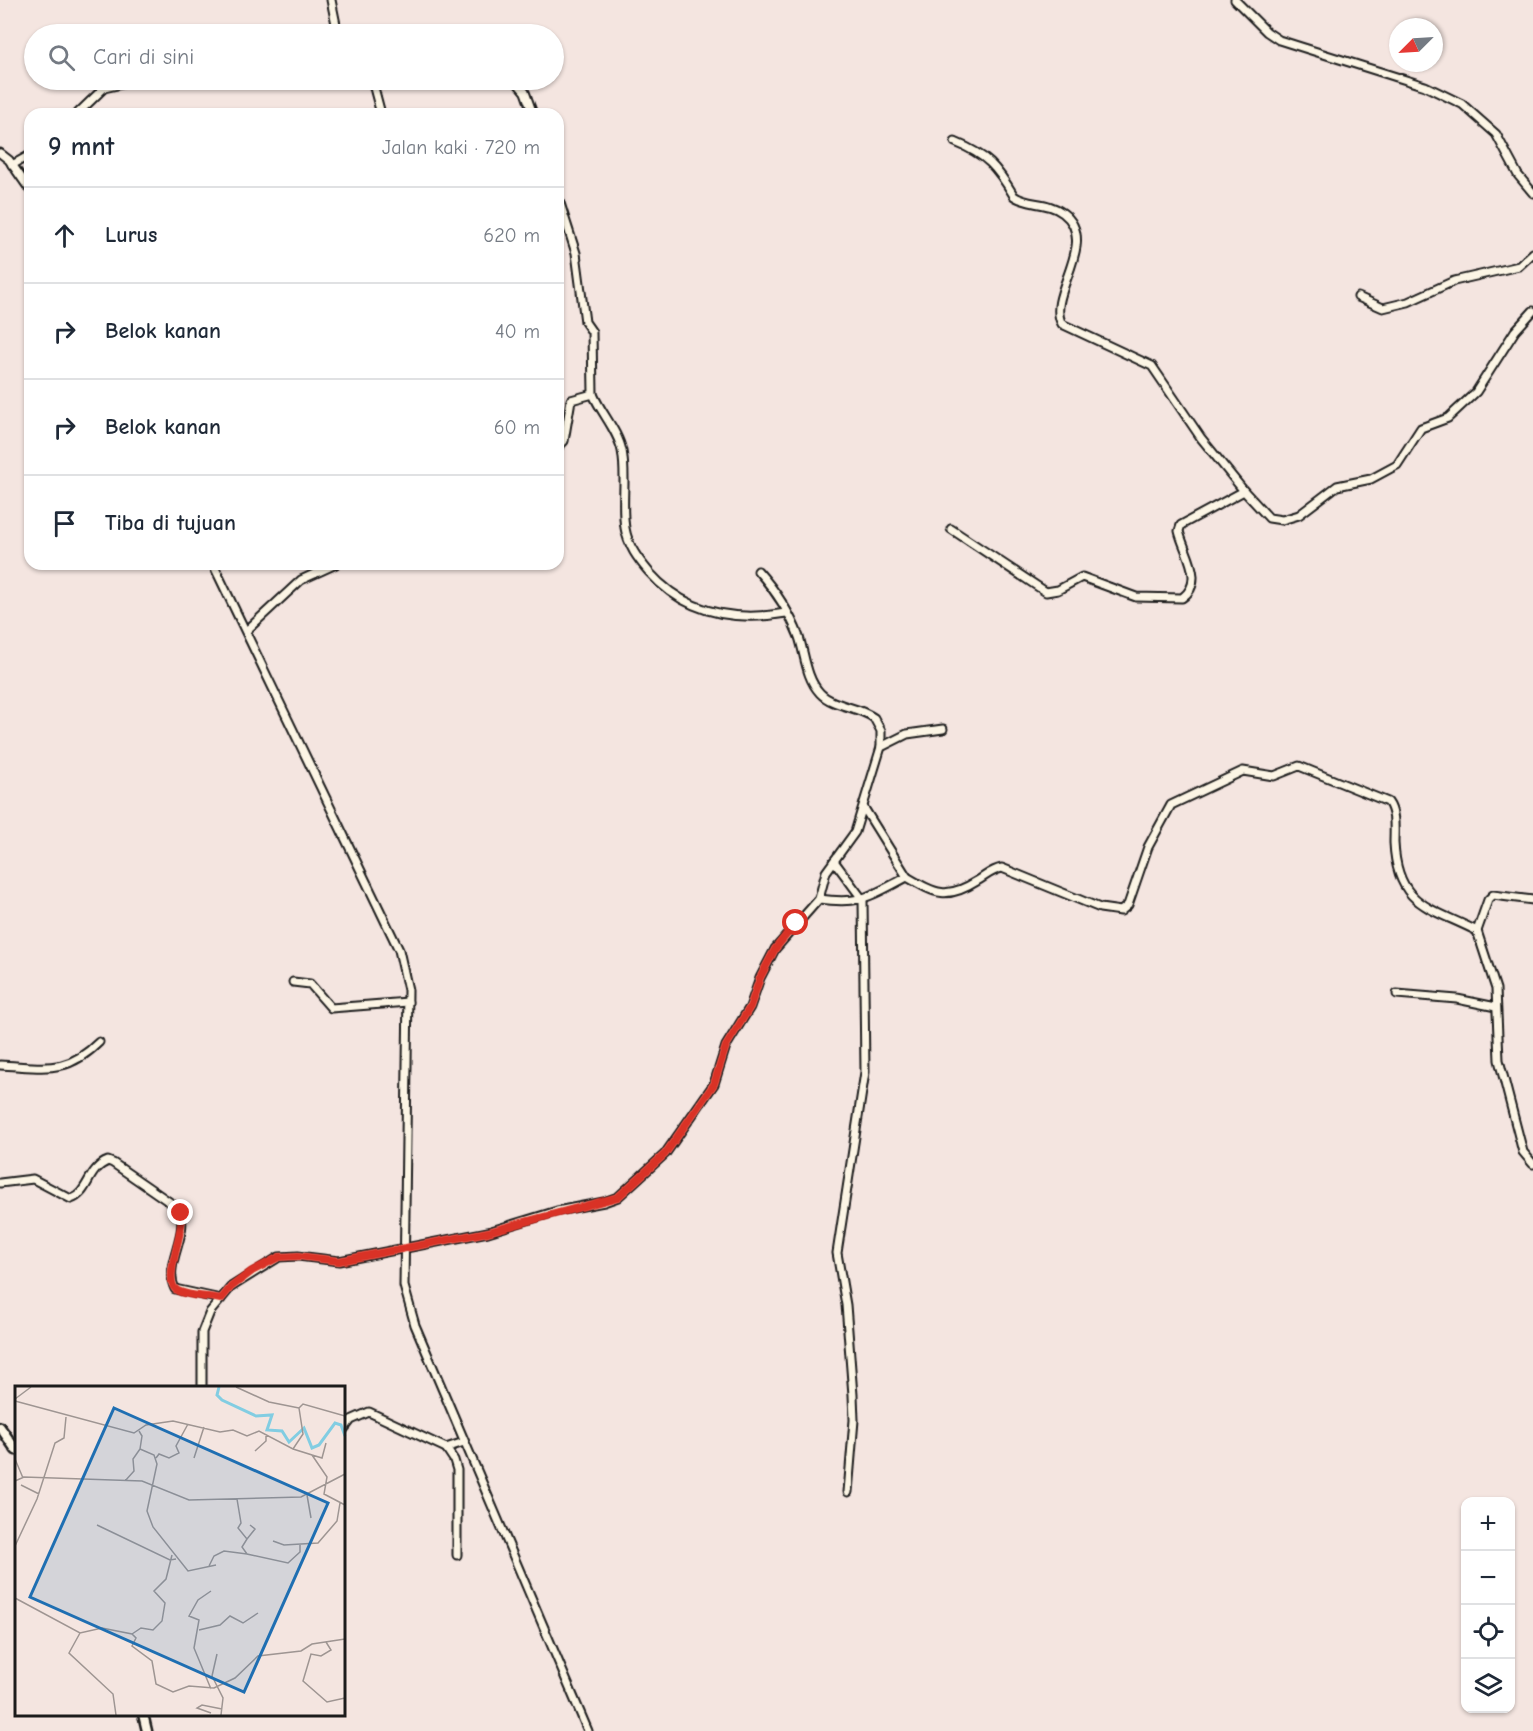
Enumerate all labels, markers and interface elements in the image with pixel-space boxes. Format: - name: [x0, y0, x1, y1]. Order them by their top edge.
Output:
- north arrow: [1389, 18, 1443, 72]
- search box: [24, 24, 564, 90]
- icon: search: [45, 41, 78, 74]
- text: Cari di sini: [93, 44, 194, 70]
- text: 9 mnt: [48, 132, 114, 162]
- text: Jalan kaki · 720 m: [382, 136, 540, 159]
- icon: ahead: [48, 219, 81, 252]
- text: Lurus: [105, 222, 157, 248]
- text: 620 m: [483, 224, 540, 247]
- icon: right: [48, 315, 81, 348]
- text: Belok kanan: [105, 318, 221, 344]
- text: 40 m: [495, 320, 540, 343]
- icon: right: [48, 411, 81, 444]
- text: Belok kanan: [105, 414, 221, 440]
- text: 60 m: [494, 416, 540, 439]
- icon: arrive: [48, 507, 81, 540]
- text: Tiba di tujuan: [105, 510, 236, 536]
- route start: [782, 909, 808, 935]
- route end: [167, 1199, 193, 1225]
- inset map: [15, 1386, 345, 1716]
- map controls: [1461, 1497, 1515, 1713]
- button: +: [1461, 1497, 1515, 1551]
- button: −: [1461, 1551, 1515, 1605]
- button: locate: [1461, 1605, 1515, 1659]
- button: layers: [1461, 1659, 1515, 1713]

